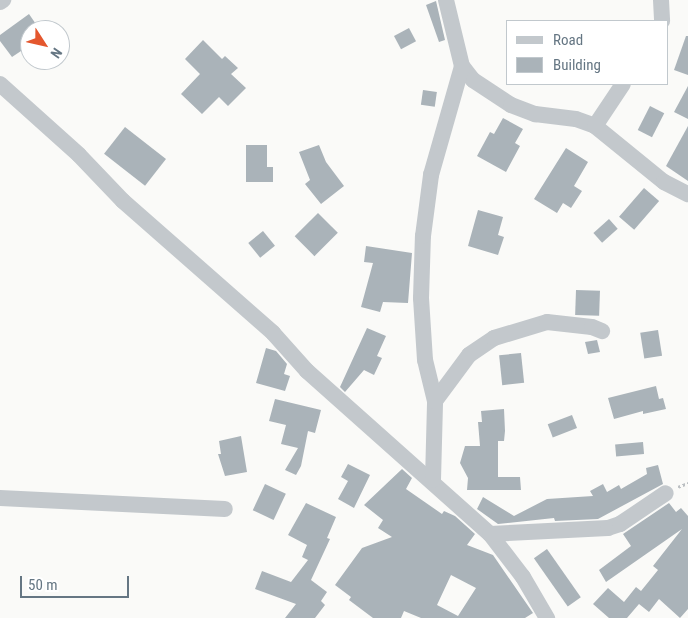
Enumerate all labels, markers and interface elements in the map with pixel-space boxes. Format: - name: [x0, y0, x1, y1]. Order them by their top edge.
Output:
- north arrow: [20, 20, 70, 70]
- legend: [506, 20, 668, 85]
- text: Road: [553, 31, 583, 49]
- text: N: [47, 45, 65, 61]
- text: Building: [553, 56, 601, 74]
- scale bar: [22, 566, 131, 598]
- text: 50 m: [28, 576, 58, 594]

